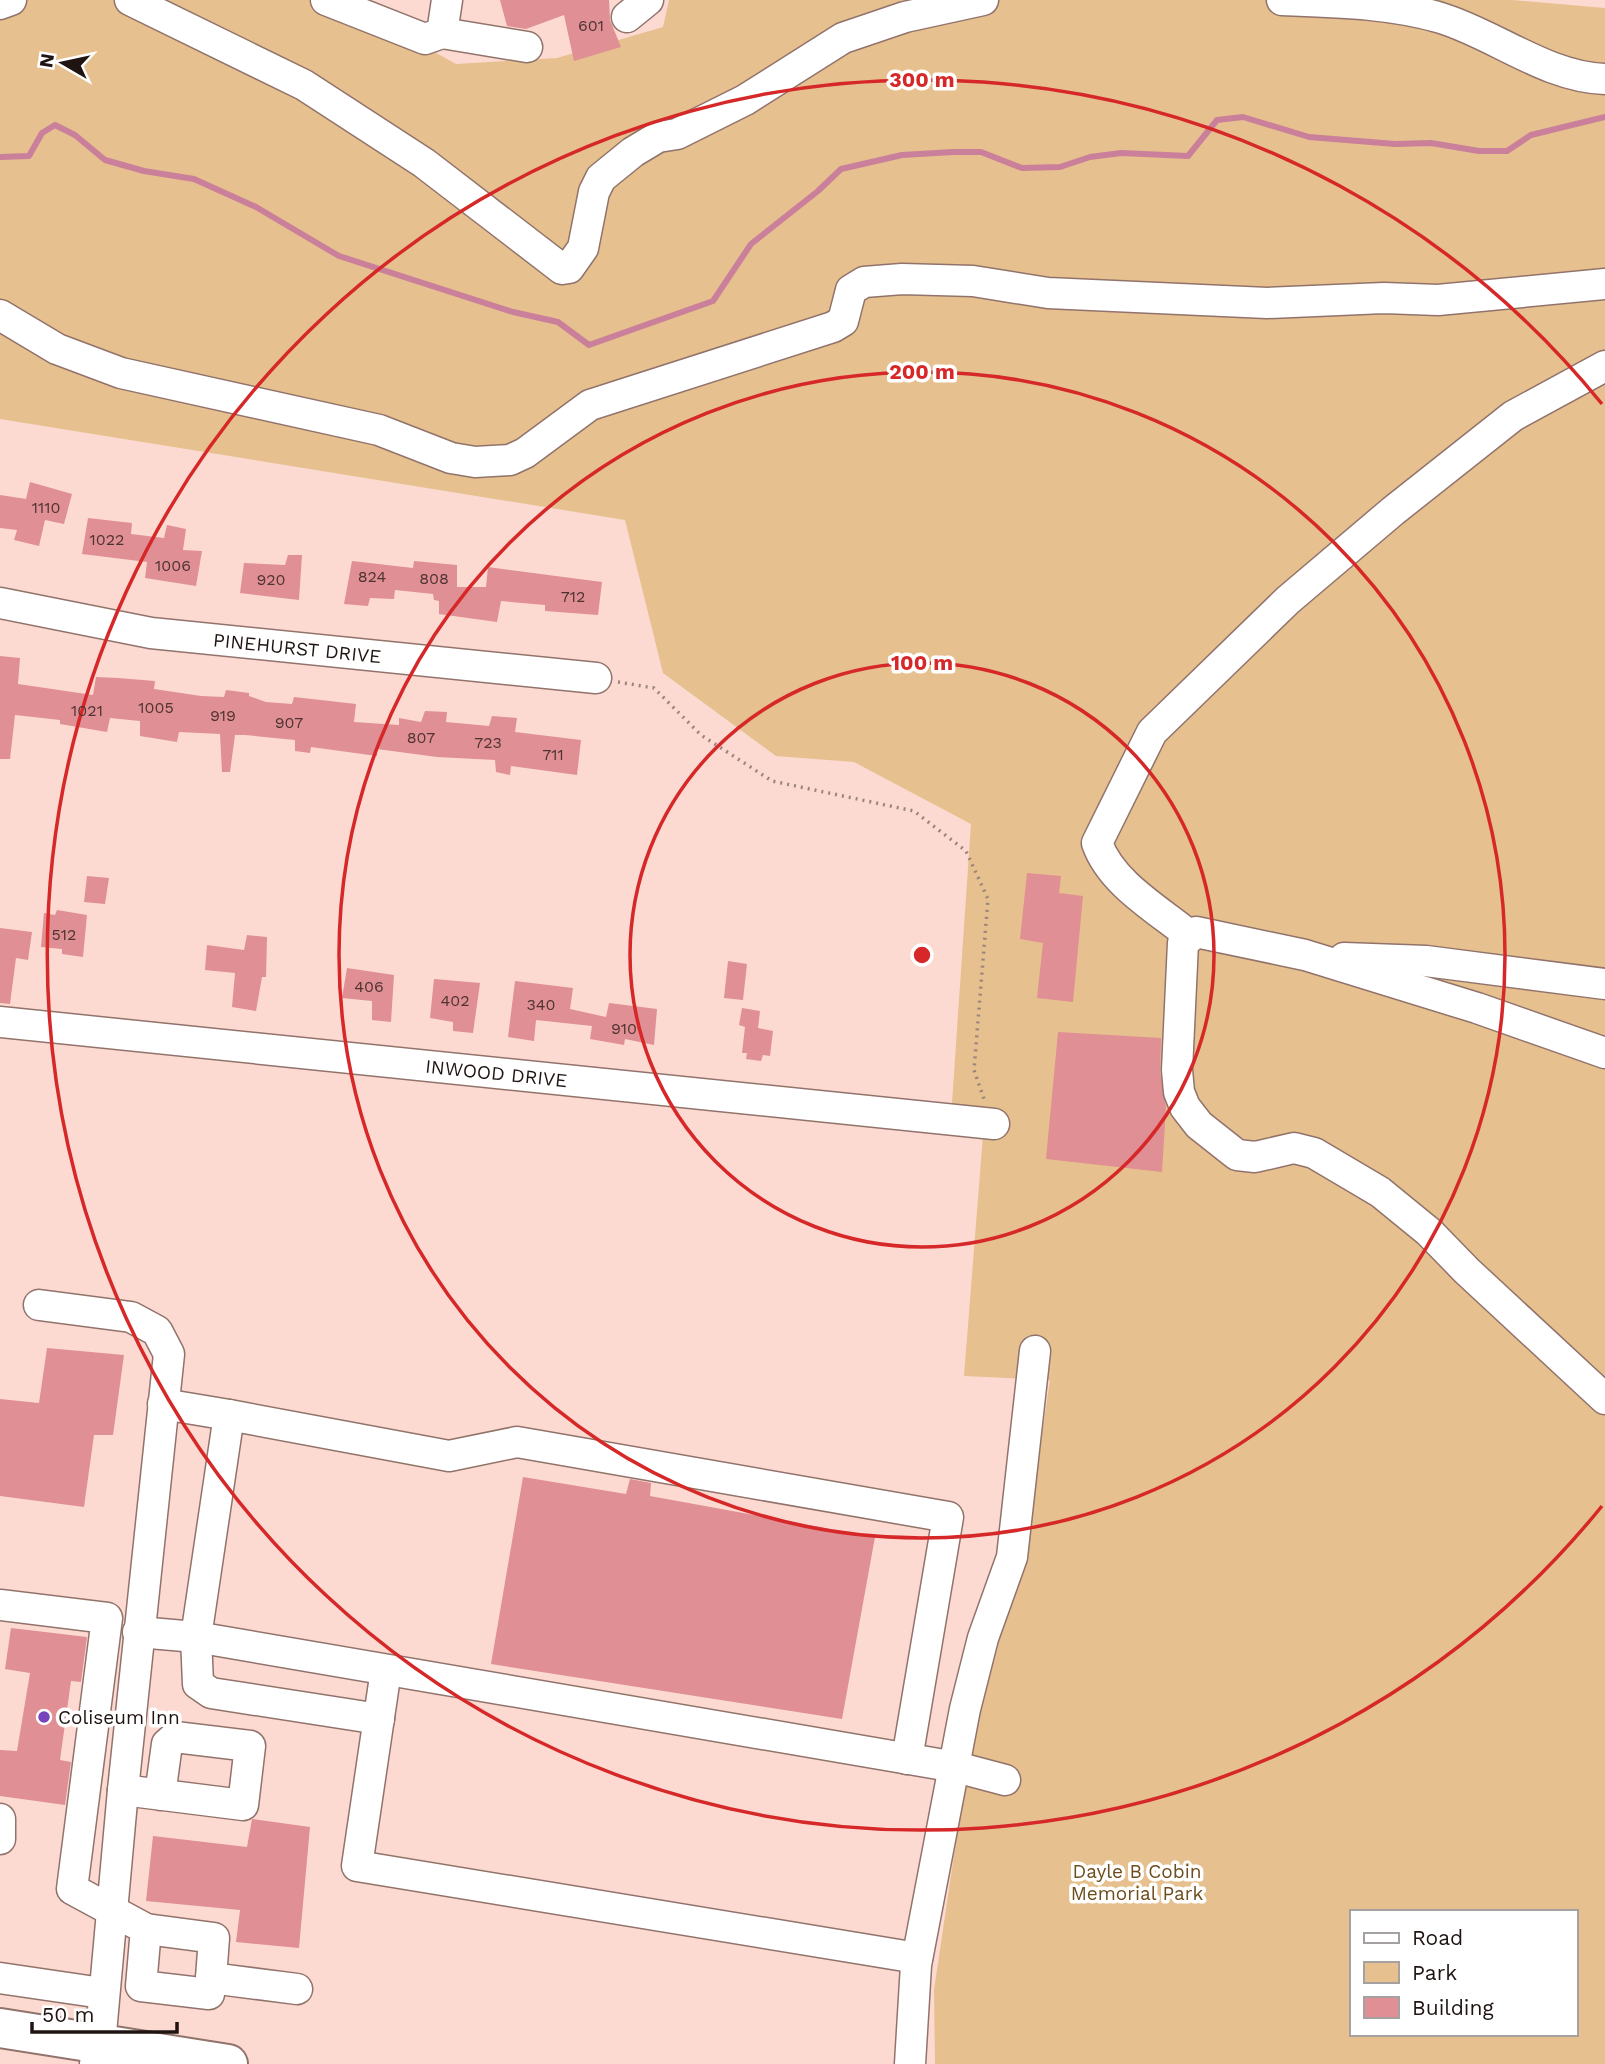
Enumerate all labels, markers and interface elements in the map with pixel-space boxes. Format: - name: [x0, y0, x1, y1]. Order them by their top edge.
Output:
- house number: 601: [578, 16, 604, 35]
- north arrow: [28, 28, 98, 98]
- text: N: [34, 52, 59, 69]
- text: 300 m: [889, 67, 955, 92]
- text: 200 m: [889, 359, 955, 384]
- house number: 1110: [32, 498, 60, 517]
- house number: 1022: [90, 530, 124, 549]
- house number: 1006: [155, 556, 191, 575]
- house number: 824: [358, 567, 386, 586]
- house number: 808: [419, 569, 449, 588]
- house number: 920: [256, 570, 286, 589]
- house number: 712: [561, 587, 585, 606]
- street label: PINEHURST DRIVE: [212, 628, 382, 668]
- text: 100 m: [891, 650, 953, 675]
- house number: 1005: [138, 698, 174, 717]
- house number: 1021: [71, 701, 103, 720]
- house number: 919: [210, 706, 236, 725]
- house number: 907: [275, 713, 303, 732]
- house number: 807: [407, 728, 435, 747]
- house number: 723: [474, 733, 502, 752]
- house number: 711: [542, 745, 564, 764]
- house number: 512: [52, 925, 76, 944]
- centre of rings: [910, 943, 934, 967]
- house number: 406: [354, 977, 384, 996]
- house number: 402: [440, 991, 470, 1010]
- house number: 340: [526, 995, 556, 1014]
- house number: 910: [611, 1019, 637, 1038]
- street label: INWOOD DRIVE: [424, 1055, 569, 1092]
- place label: Coliseum Inn: [58, 1706, 180, 1729]
- marker: Coliseum Inn: [36, 1709, 52, 1725]
- park label: Dayle B Cobin Memorial Park: [1071, 1860, 1204, 1905]
- legend: [1350, 1910, 1577, 2036]
- text: Road: [1412, 1925, 1463, 1950]
- text: Park: [1412, 1960, 1457, 1985]
- scale bar: [32, 1990, 177, 2034]
- text: Building: [1412, 1995, 1494, 2020]
- text: 50 m: [42, 2002, 94, 2027]

